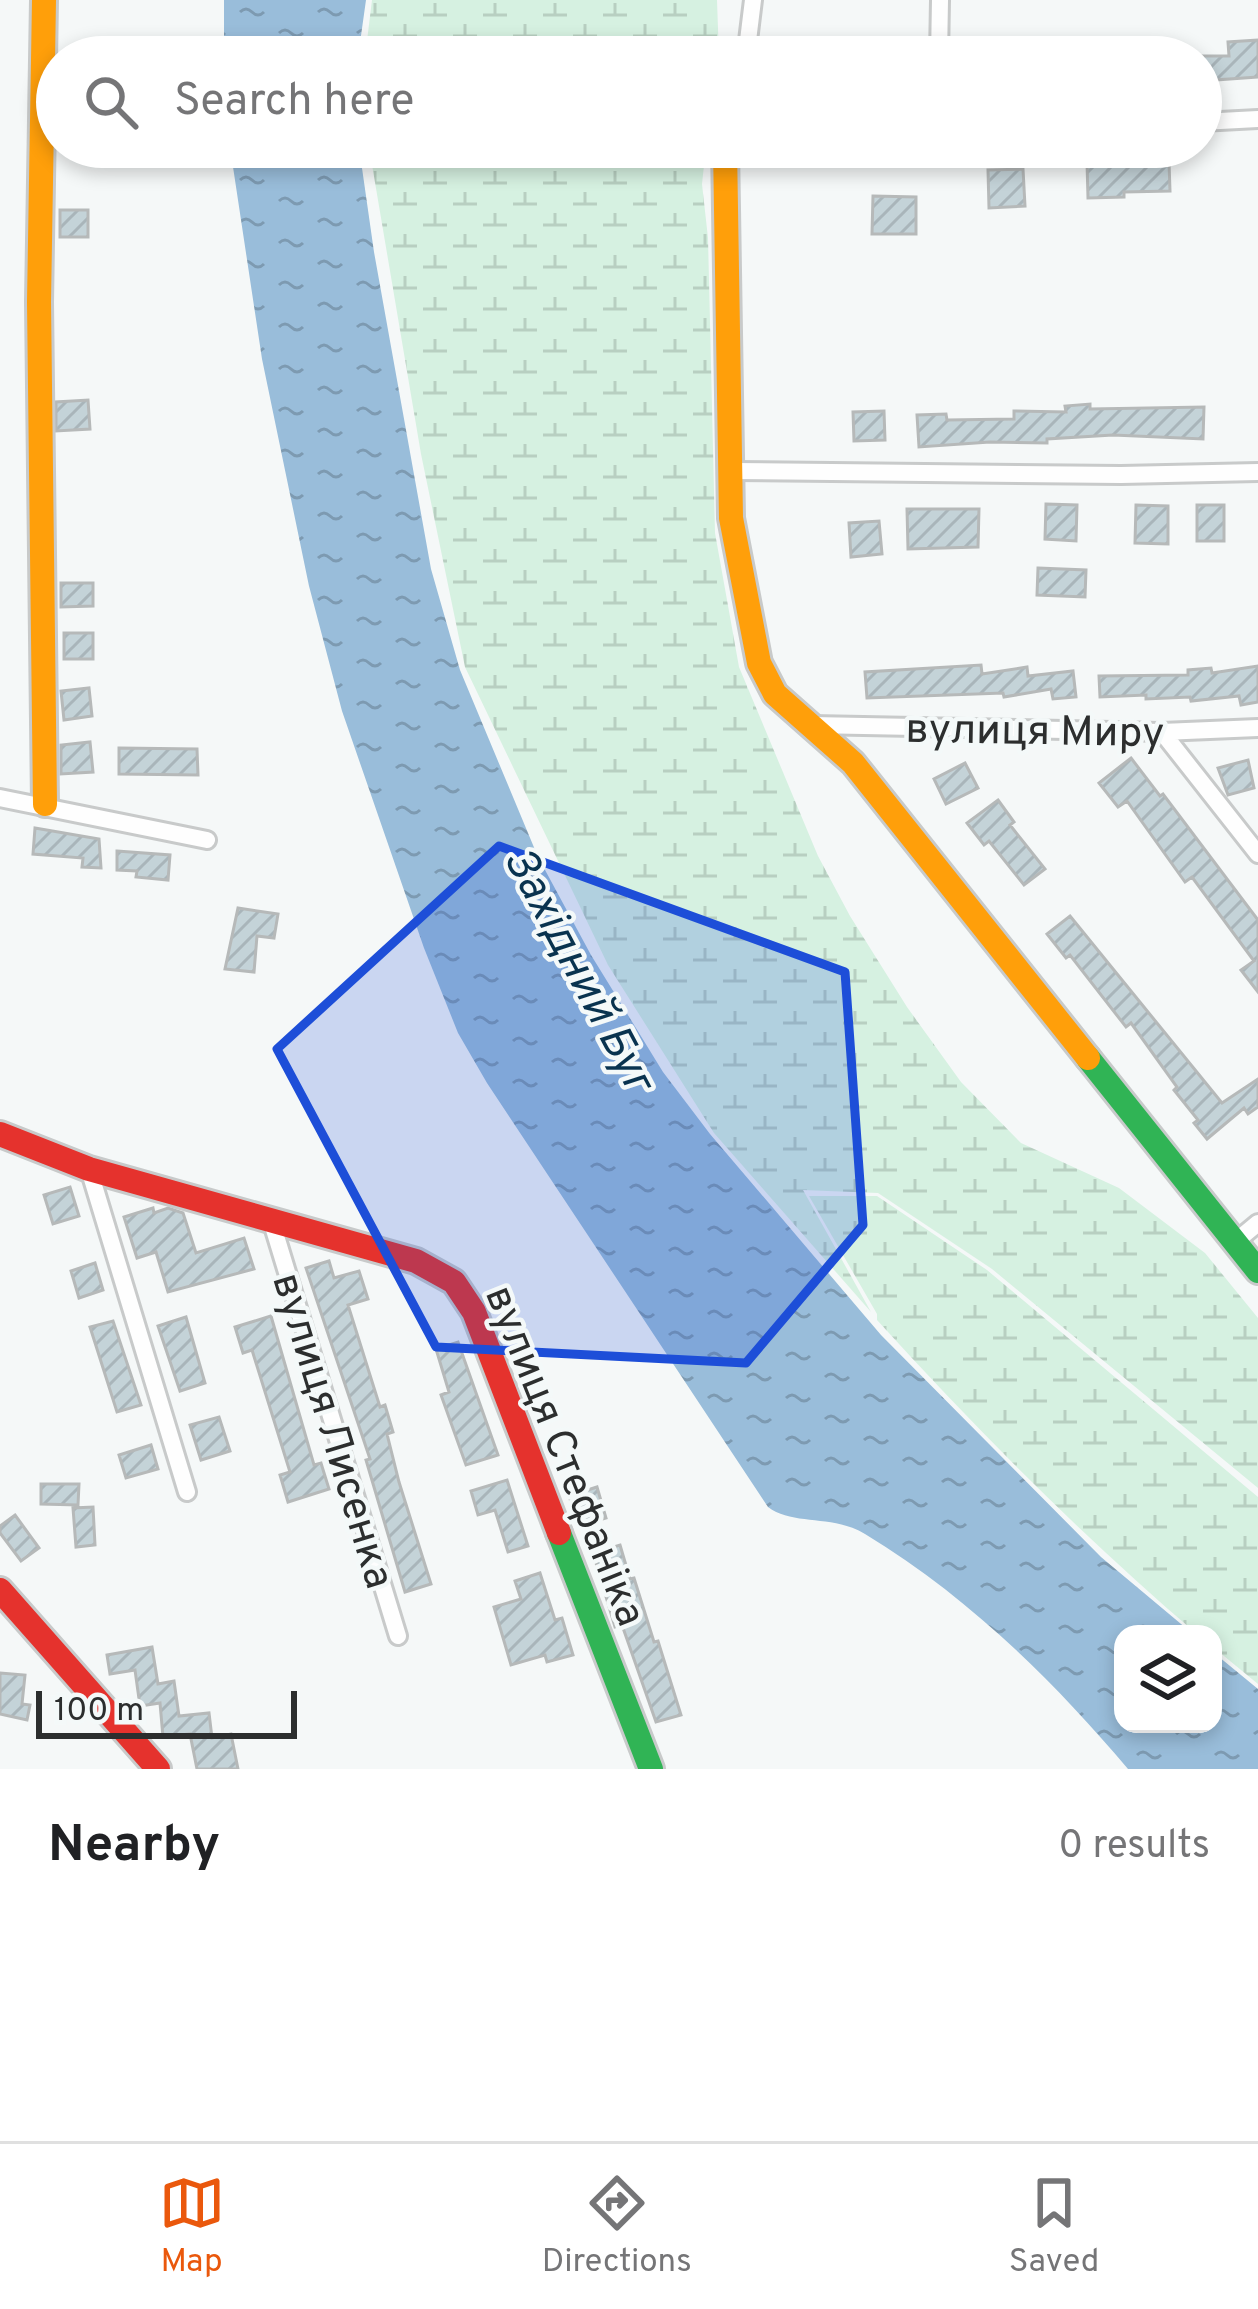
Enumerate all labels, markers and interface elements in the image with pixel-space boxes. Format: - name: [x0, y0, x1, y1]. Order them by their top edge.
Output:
- search box: [36, 36, 1222, 168]
- icon: search: [78, 69, 144, 135]
- text: Search here: [174, 74, 414, 131]
- street label: вулиця Миру: [905, 705, 1165, 762]
- water label: Західний Буг: [489, 840, 667, 1106]
- street label: вулиця Лисенка: [258, 1267, 404, 1595]
- street label: вулиця Стефаніка: [470, 1279, 655, 1635]
- map controls: [1114, 1625, 1222, 1733]
- button: layers: [1114, 1625, 1222, 1733]
- scale bar: [36, 1685, 297, 1738]
- text: 100 m: [54, 1691, 144, 1733]
- text: Nearby: [48, 1815, 220, 1880]
- text: 0 results: [1058, 1823, 1210, 1872]
- tab: Map: [159, 2170, 225, 2284]
- tab: Directions: [542, 2170, 692, 2284]
- tab: Saved: [1009, 2170, 1099, 2284]

